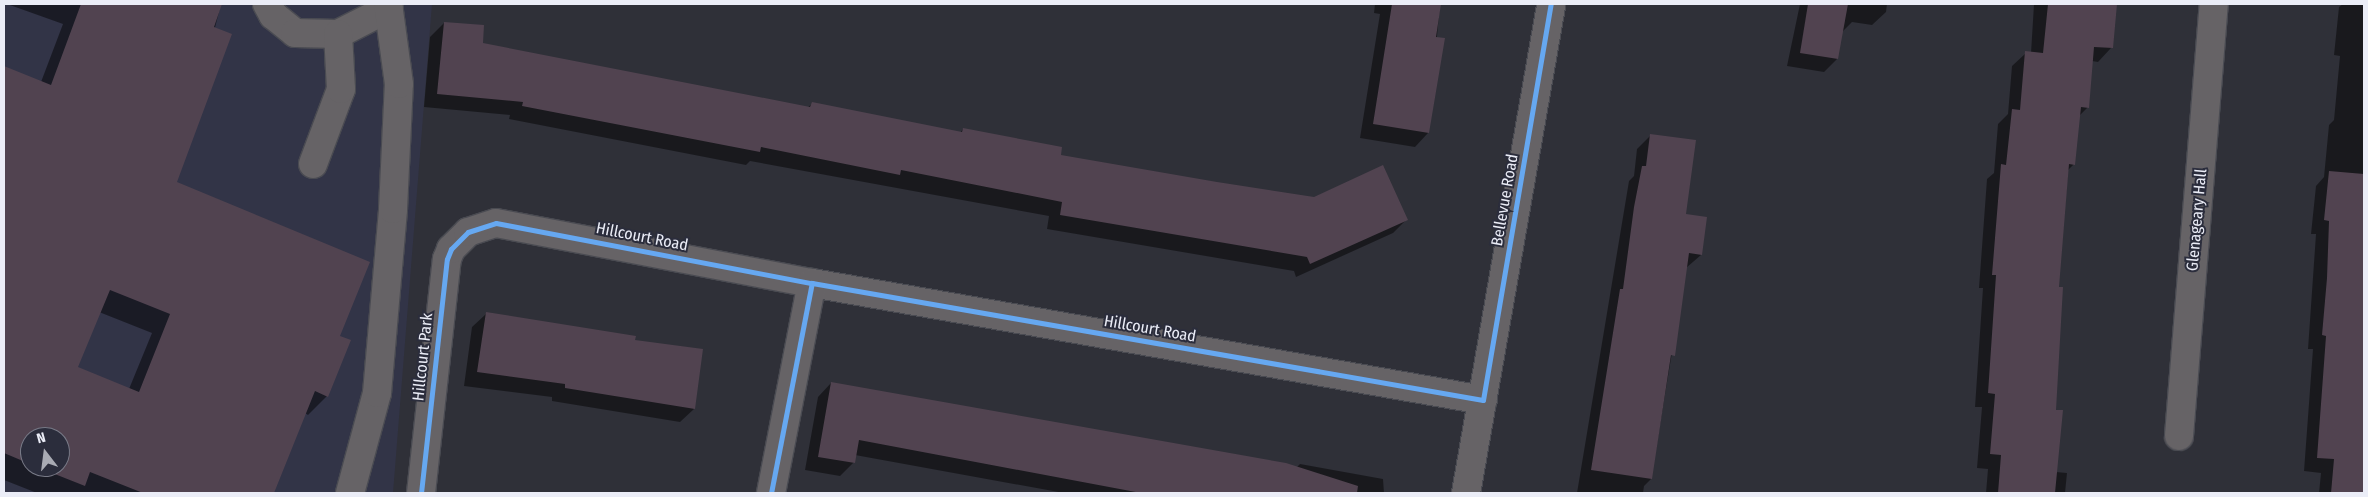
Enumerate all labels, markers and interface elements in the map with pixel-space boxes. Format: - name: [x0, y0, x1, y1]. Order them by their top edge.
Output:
- street label: Bellevue Road: [1487, 152, 1523, 248]
- street label: Glenageary Hall: [2183, 168, 2211, 272]
- street label: Hillcourt Road: [594, 219, 690, 255]
- street label: Hillcourt Road: [1102, 311, 1198, 347]
- street label: Hillcourt Park: [409, 312, 437, 402]
- north arrow: [20, 427, 70, 477]
- text: N: [35, 429, 47, 447]

